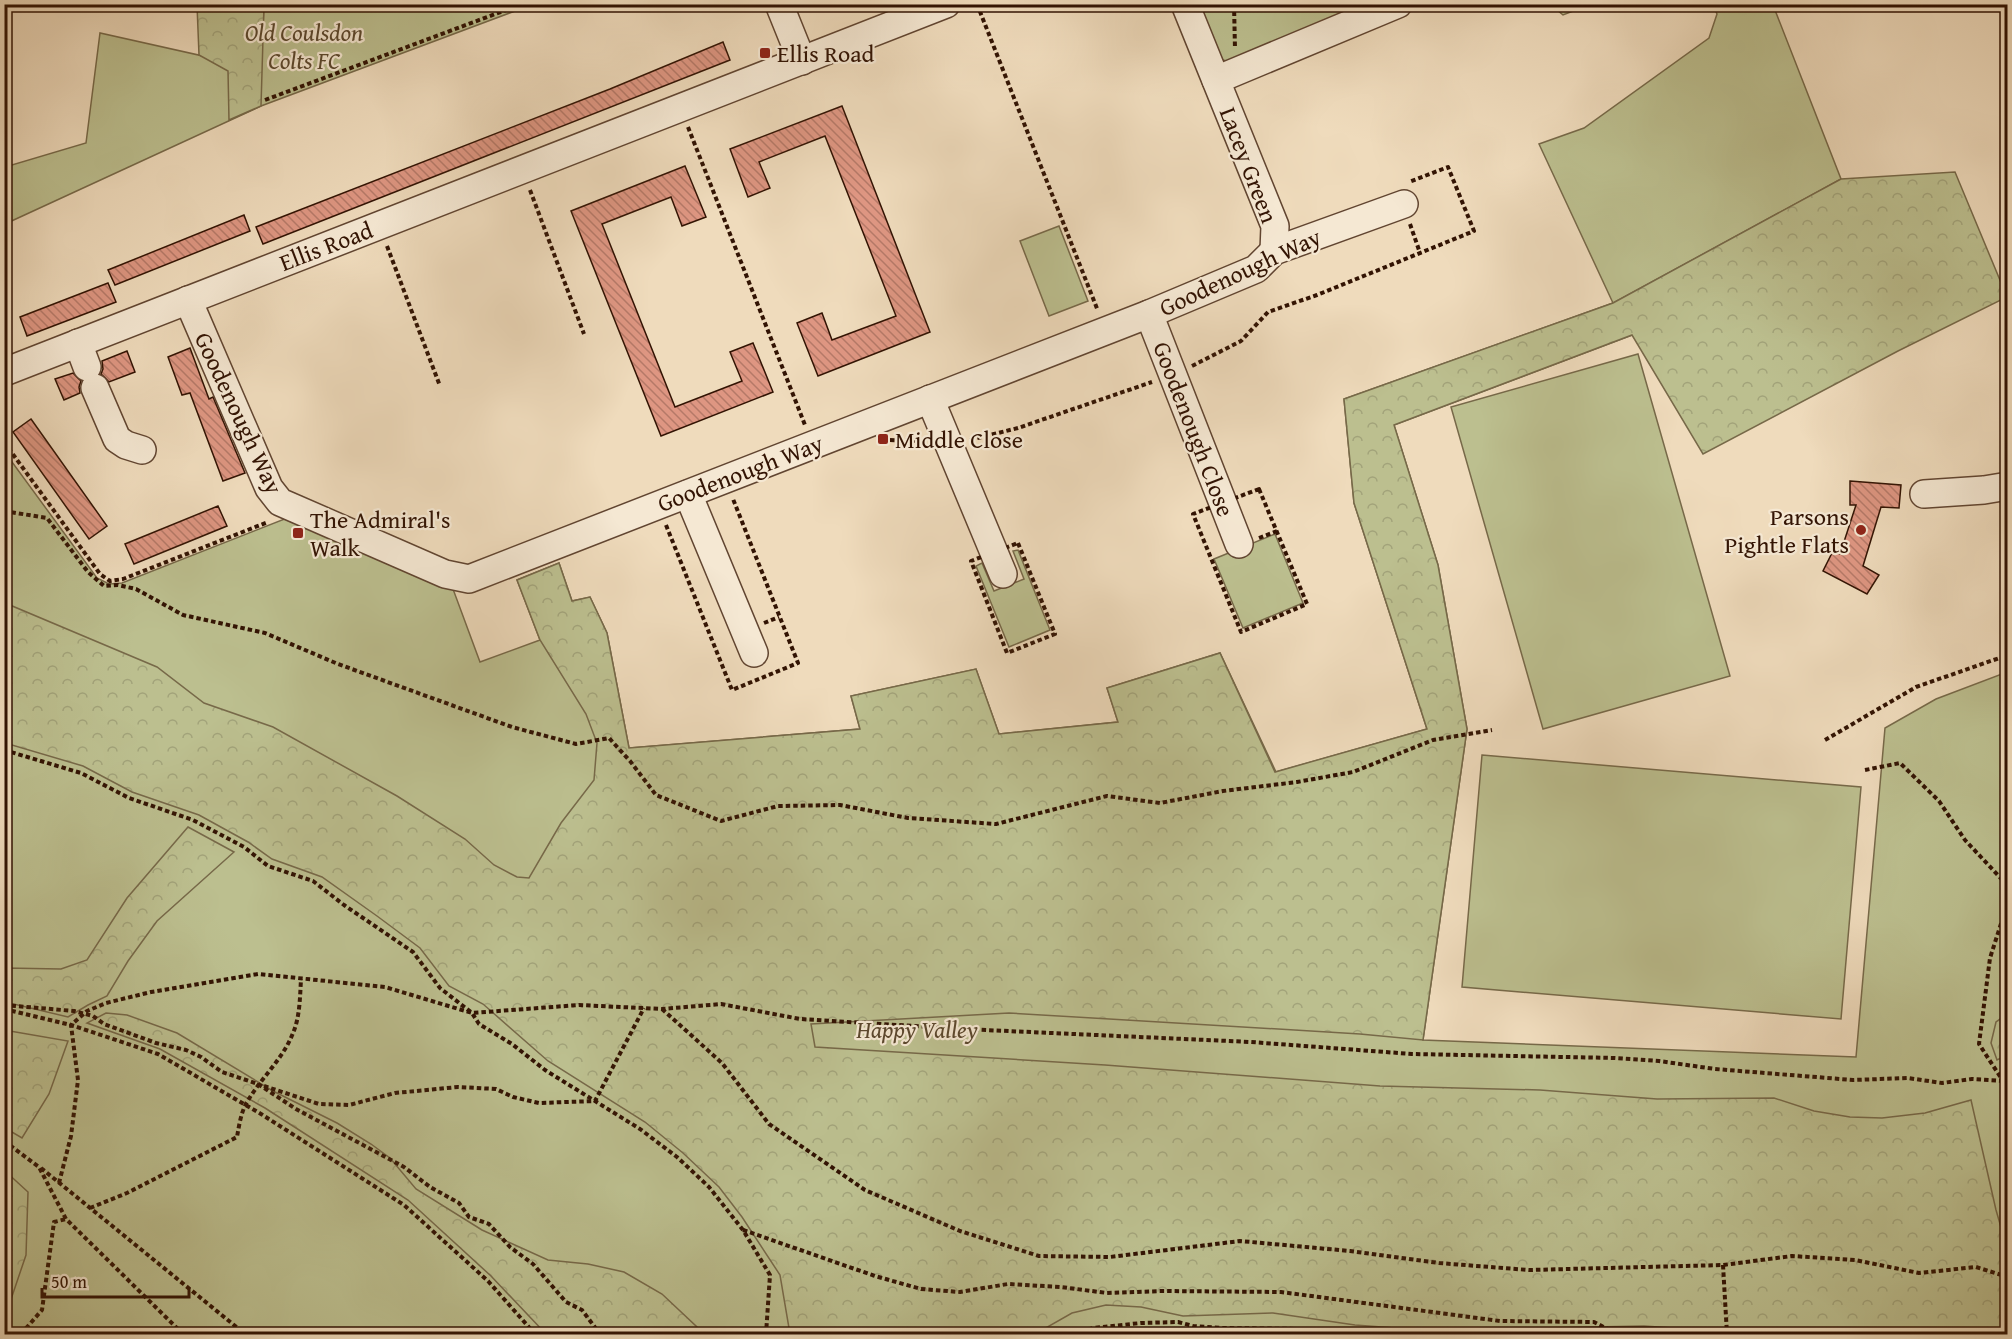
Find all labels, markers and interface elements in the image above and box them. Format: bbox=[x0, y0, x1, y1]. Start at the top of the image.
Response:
park label: Old Coulsdon Colts FC bbox=[245, 15, 363, 78]
place label: Ellis Road bbox=[777, 36, 875, 71]
marker: Ellis Road bbox=[758, 46, 772, 60]
street label: Lacey Green bbox=[1211, 102, 1287, 229]
street label: Ellis Road bbox=[274, 212, 378, 280]
street label: Goodenough Way bbox=[1153, 219, 1327, 325]
street label: Goodenough Way bbox=[186, 326, 292, 500]
street label: Goodenough Close bbox=[1145, 336, 1243, 522]
place label: Middle Close bbox=[895, 422, 1023, 457]
street label: Goodenough Way bbox=[652, 425, 828, 521]
marker: Middle Close bbox=[876, 432, 890, 446]
place label: Parsons Pightle Flats bbox=[1724, 499, 1849, 562]
place label: The Admiral's Walk bbox=[310, 502, 451, 565]
marker: Parsons Pightle Flats bbox=[1854, 523, 1868, 537]
marker: The Admiral's Walk bbox=[291, 526, 305, 540]
park label: Happy Valley bbox=[855, 1012, 978, 1047]
scale bar bbox=[42, 1261, 189, 1299]
text: 50 m bbox=[51, 1268, 87, 1295]

